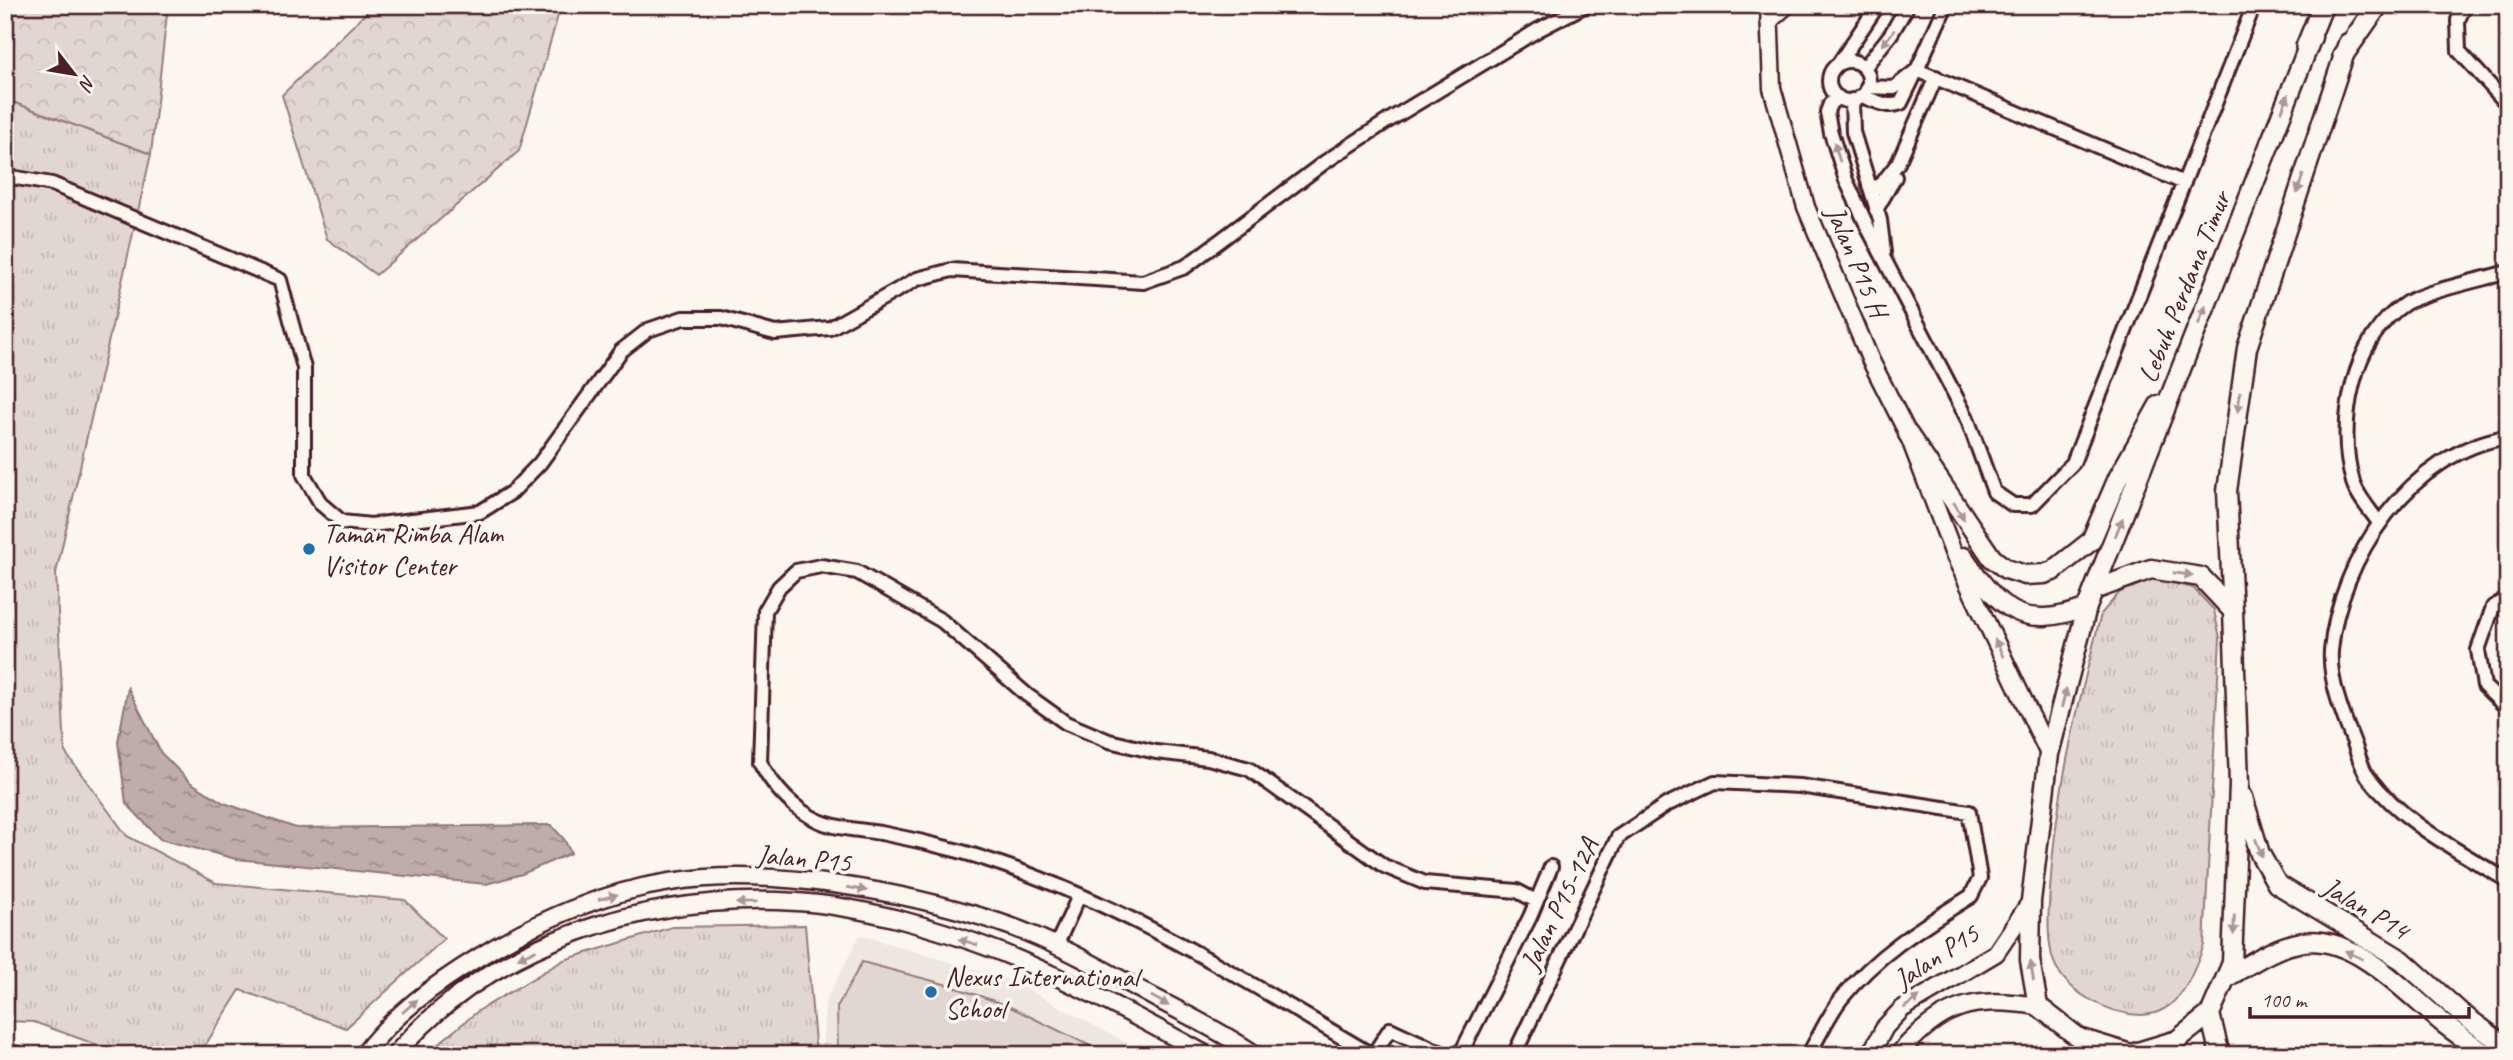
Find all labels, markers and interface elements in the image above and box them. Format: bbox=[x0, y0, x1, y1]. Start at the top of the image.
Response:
one-way arrow bbox=[1880, 28, 1895, 46]
north arrow bbox=[38, 38, 108, 108]
text: N bbox=[73, 71, 101, 96]
one-way arrow bbox=[2279, 92, 2290, 113]
one-way arrow bbox=[1832, 142, 1842, 163]
one-way arrow bbox=[2295, 173, 2305, 194]
street label: Lebuh Perdana Timur bbox=[2130, 184, 2239, 388]
street label: Jalan P15 H bbox=[1817, 199, 1898, 325]
one-way arrow bbox=[2196, 305, 2208, 325]
one-way arrow bbox=[2233, 391, 2244, 413]
one-way arrow bbox=[1952, 502, 1965, 521]
place label: Taman Rimba Alam Visitor Center bbox=[323, 516, 505, 583]
one-way arrow bbox=[2114, 516, 2125, 537]
marker: Taman Rimba Alam Visitor Center bbox=[301, 541, 317, 557]
one-way arrow bbox=[2172, 569, 2194, 580]
one-way arrow bbox=[1993, 638, 2004, 658]
one-way arrow bbox=[2059, 686, 2070, 708]
street label: Jalan P15-12A bbox=[1511, 830, 1607, 978]
street label: Jalan P15 bbox=[754, 836, 854, 880]
one-way arrow bbox=[2254, 838, 2265, 859]
street label: Jalan P14 bbox=[2315, 868, 2417, 949]
one-way arrow bbox=[846, 884, 868, 895]
one-way arrow bbox=[597, 891, 619, 902]
one-way arrow bbox=[735, 897, 757, 908]
street label: Jalan P15 bbox=[1885, 915, 1986, 997]
one-way arrow bbox=[2228, 915, 2239, 937]
one-way arrow bbox=[958, 936, 979, 947]
one-way arrow bbox=[517, 948, 537, 960]
one-way arrow bbox=[2344, 949, 2364, 961]
place label: Nexus International School bbox=[945, 959, 1144, 1026]
one-way arrow bbox=[2026, 960, 2037, 982]
scale bar bbox=[2250, 976, 2469, 1020]
marker: Nexus International School bbox=[923, 984, 939, 1000]
text: 100 m bbox=[2261, 987, 2308, 1013]
one-way arrow bbox=[1151, 994, 1171, 1006]
one-way arrow bbox=[1903, 995, 1921, 1009]
one-way arrow bbox=[401, 998, 419, 1014]

